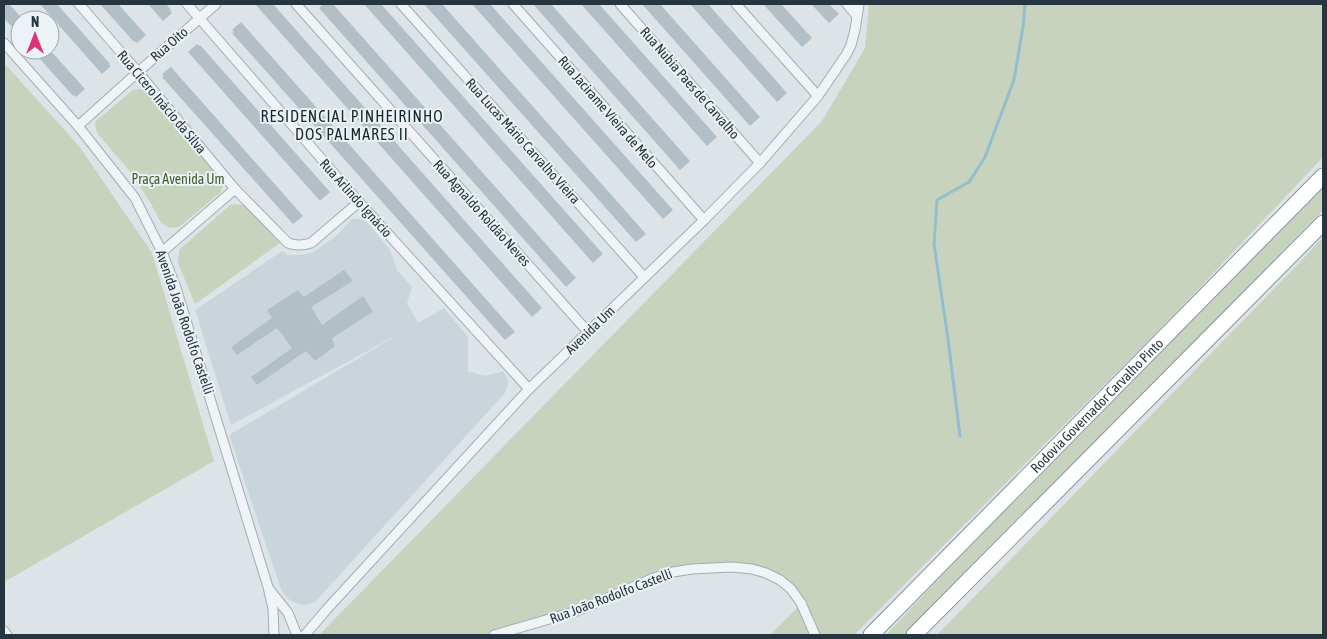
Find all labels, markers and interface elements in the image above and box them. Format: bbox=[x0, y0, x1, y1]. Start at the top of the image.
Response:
north arrow bbox=[10, 10, 60, 60]
text: N bbox=[31, 14, 39, 30]
street label: Rua Oito bbox=[147, 24, 191, 64]
street label: Rua Nubia Paes de Carvalho bbox=[637, 24, 743, 142]
street label: Rua Cícero Inácio da Silva bbox=[114, 47, 210, 157]
street label: Rua Jacirame Vieira de Melo bbox=[555, 53, 661, 171]
street label: Rua Lucas Mário Carvalho Vieira bbox=[463, 75, 583, 207]
district label: RESIDENCIAL PINHEIRINHO DOS PALMARES II bbox=[260, 107, 444, 143]
street label: Rua Arlindo Ignácio bbox=[317, 156, 395, 240]
street label: Rua Agnaldo Roldão Neves bbox=[430, 157, 534, 269]
park label: Praça Avenida Um bbox=[131, 171, 225, 187]
street label: Avenida João Rodolfo Castelli bbox=[153, 248, 217, 396]
street label: Avenida Um bbox=[562, 303, 618, 357]
street label: Rodovia Governador Carvalho Pinto bbox=[1027, 335, 1166, 476]
street label: Rua João Rodolfo Castelli bbox=[548, 565, 674, 627]

